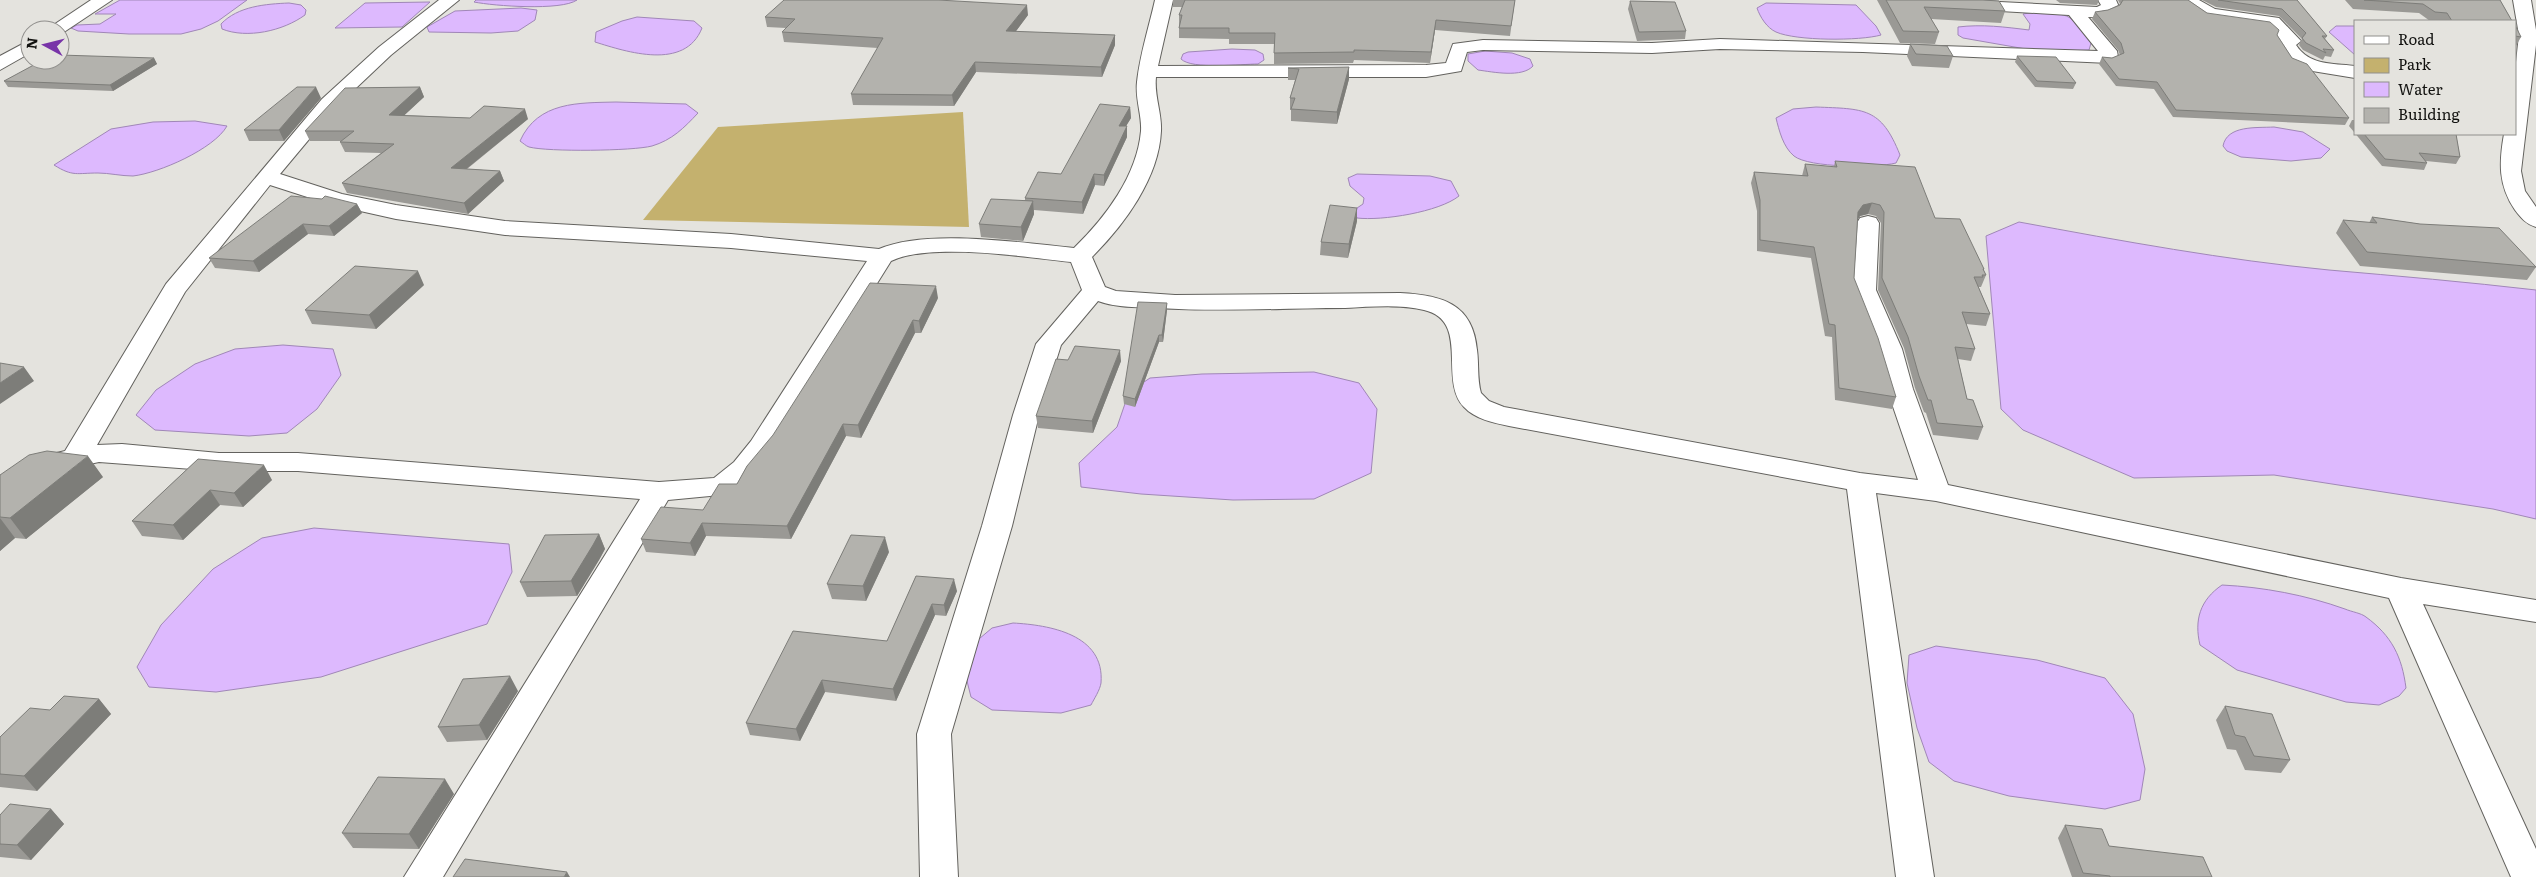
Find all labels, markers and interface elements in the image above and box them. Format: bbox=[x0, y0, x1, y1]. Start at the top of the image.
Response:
north arrow bbox=[20, 20, 70, 70]
legend bbox=[2354, 20, 2516, 135]
text: Road bbox=[2398, 27, 2434, 50]
text: N bbox=[20, 36, 42, 50]
text: Park bbox=[2398, 52, 2432, 75]
text: Water bbox=[2398, 77, 2443, 100]
text: Building bbox=[2398, 102, 2460, 125]

